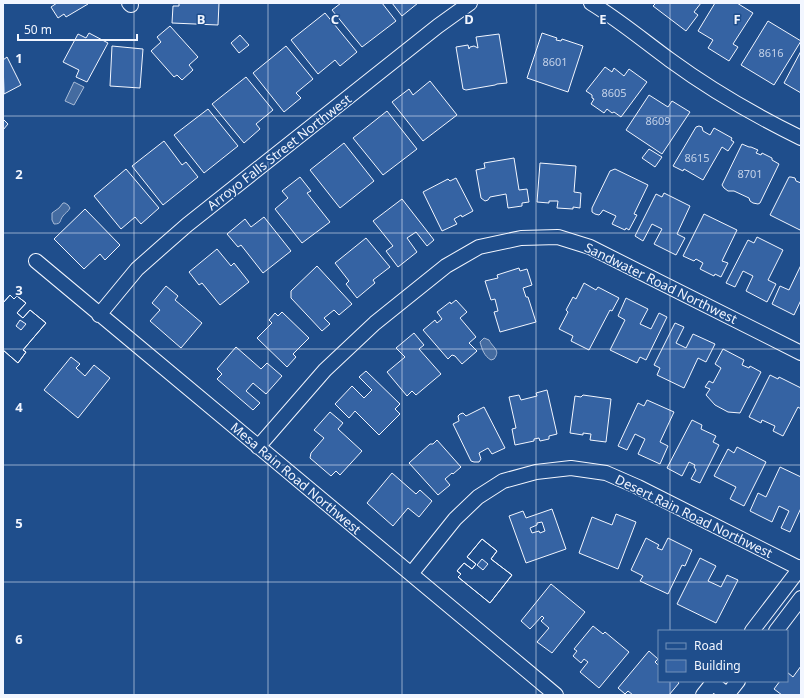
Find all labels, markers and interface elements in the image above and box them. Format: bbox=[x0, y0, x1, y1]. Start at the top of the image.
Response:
text: B bbox=[197, 10, 205, 28]
text: C bbox=[331, 10, 339, 28]
text: D bbox=[464, 10, 474, 28]
text: E bbox=[599, 10, 607, 28]
text: F bbox=[733, 10, 741, 28]
scale bar bbox=[18, 16, 137, 42]
text: 50 m bbox=[24, 21, 52, 38]
house number: 8616 bbox=[758, 45, 784, 60]
text: 1 bbox=[15, 49, 23, 67]
house number: 8601 bbox=[542, 54, 568, 69]
house number: 8605 bbox=[601, 85, 627, 100]
street label: Arroyo Falls Street Northwest bbox=[203, 90, 355, 214]
house number: 8609 bbox=[645, 113, 671, 128]
house number: 8615 bbox=[684, 150, 710, 165]
text: 2 bbox=[15, 165, 23, 183]
house number: 8701 bbox=[737, 166, 763, 181]
street label: Sandwater Road Northwest bbox=[582, 238, 741, 328]
text: 3 bbox=[15, 281, 23, 299]
text: 4 bbox=[15, 398, 23, 416]
street label: Mesa Rain Road Northwest bbox=[227, 418, 365, 538]
street label: Desert Rain Road Northwest bbox=[612, 470, 776, 562]
text: 5 bbox=[15, 514, 23, 532]
text: 6 bbox=[15, 630, 23, 648]
legend bbox=[658, 630, 788, 682]
text: Road bbox=[694, 637, 723, 654]
text: Building bbox=[694, 657, 741, 674]

